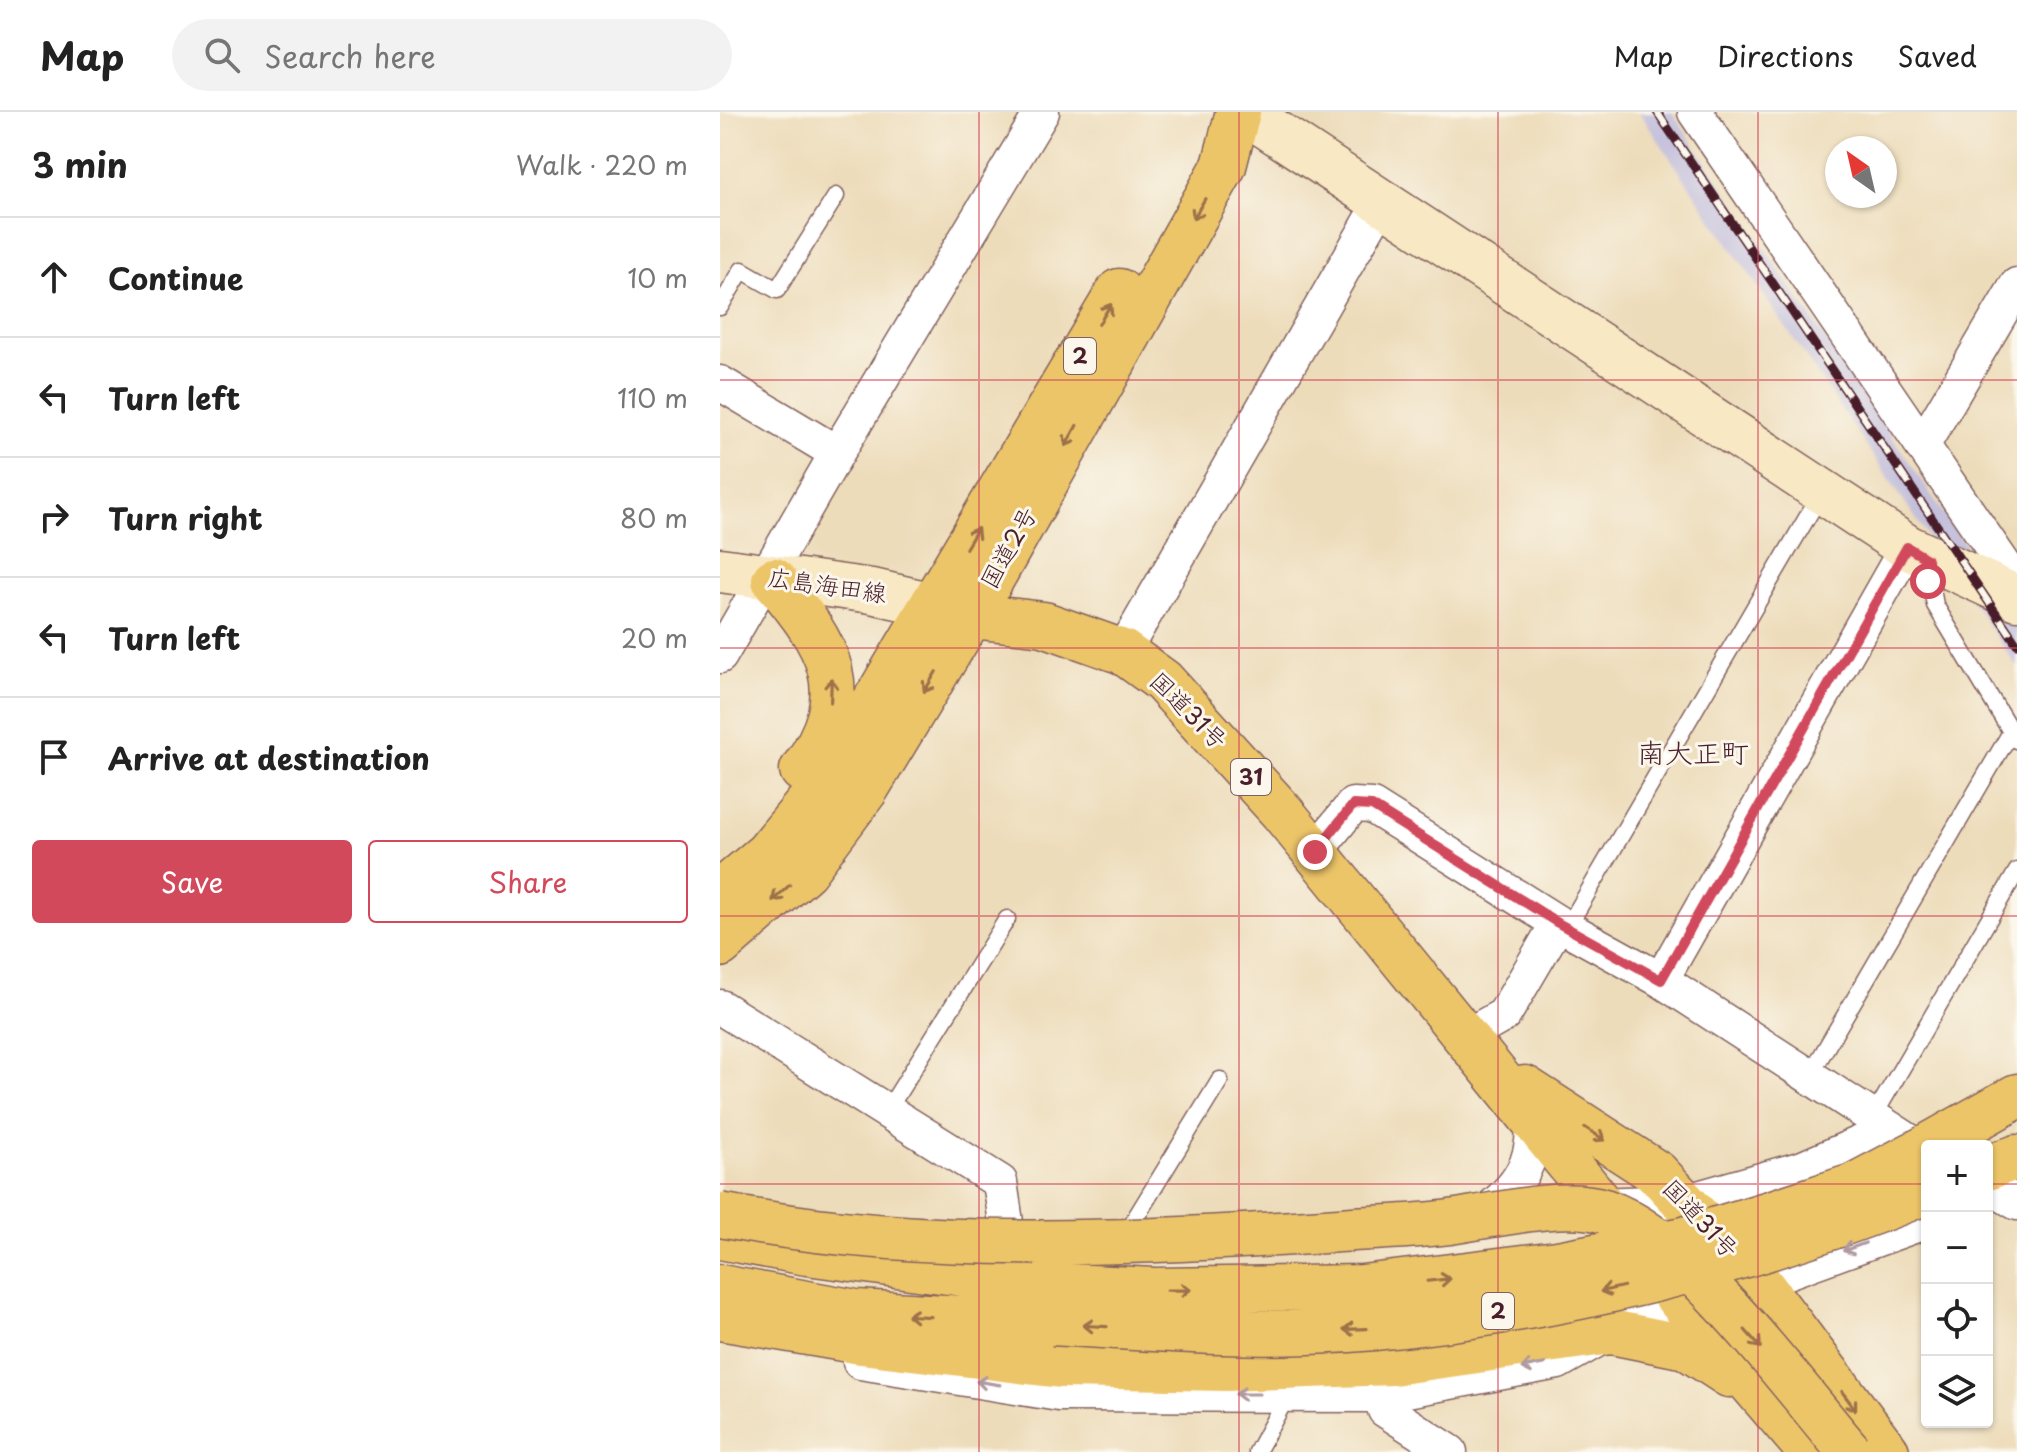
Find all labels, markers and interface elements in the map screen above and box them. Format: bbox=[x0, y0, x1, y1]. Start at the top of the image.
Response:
search box bbox=[172, 19, 732, 91]
text: Map bbox=[40, 27, 124, 84]
icon: search bbox=[200, 33, 244, 77]
text: Search here bbox=[264, 33, 436, 78]
text: Map bbox=[1614, 34, 1673, 77]
text: Directions bbox=[1717, 34, 1854, 77]
text: Saved bbox=[1898, 34, 1977, 77]
north arrow bbox=[1825, 136, 1897, 208]
text: 3 min bbox=[32, 138, 128, 190]
text: Walk · 220 m bbox=[516, 145, 688, 184]
one-way arrow bbox=[1191, 197, 1206, 221]
icon: ahead bbox=[32, 255, 76, 299]
text: Continue bbox=[108, 255, 243, 300]
text: 10 m bbox=[627, 258, 688, 297]
one-way arrow bbox=[1097, 303, 1113, 326]
road number: 2 bbox=[1064, 338, 1096, 374]
icon: left bbox=[32, 375, 76, 419]
text: Turn left bbox=[108, 375, 240, 420]
text: 110 m bbox=[617, 378, 688, 417]
one-way arrow bbox=[1063, 423, 1078, 447]
icon: right bbox=[32, 495, 76, 539]
text: Turn right bbox=[108, 495, 263, 540]
text: 80 m bbox=[620, 498, 688, 537]
street label: 国道2号 bbox=[970, 499, 1045, 595]
one-way arrow bbox=[965, 527, 981, 550]
street label: 広島海田線 bbox=[765, 558, 889, 610]
route start bbox=[1910, 563, 1946, 599]
icon: left bbox=[32, 615, 76, 659]
text: Turn left bbox=[108, 615, 240, 660]
text: 20 m bbox=[621, 618, 688, 657]
street label: 国道31号 bbox=[1142, 662, 1237, 757]
one-way arrow bbox=[922, 670, 938, 693]
one-way arrow bbox=[824, 677, 839, 704]
district label: 南大正町 bbox=[1637, 730, 1749, 773]
icon: arrive bbox=[32, 735, 76, 779]
text: Arrive at destination bbox=[108, 735, 430, 780]
road number: 31 bbox=[1231, 759, 1271, 795]
route end bbox=[1297, 834, 1333, 870]
button: Save bbox=[32, 840, 352, 923]
button: Share bbox=[368, 840, 688, 923]
one-way arrow bbox=[771, 884, 791, 902]
one-way arrow bbox=[1583, 1126, 1606, 1142]
map controls bbox=[1921, 1140, 1993, 1428]
button: + bbox=[1921, 1140, 1993, 1212]
street label: 国道31号 bbox=[1655, 1170, 1748, 1265]
button: − bbox=[1921, 1212, 1993, 1284]
one-way arrow bbox=[1841, 1241, 1866, 1256]
one-way arrow bbox=[1425, 1272, 1452, 1287]
one-way arrow bbox=[1165, 1282, 1192, 1298]
one-way arrow bbox=[1599, 1282, 1625, 1297]
button: locate bbox=[1921, 1284, 1993, 1356]
road number: 2 bbox=[1482, 1293, 1514, 1329]
one-way arrow bbox=[906, 1308, 933, 1323]
one-way arrow bbox=[1082, 1318, 1109, 1333]
one-way arrow bbox=[1342, 1321, 1369, 1336]
one-way arrow bbox=[1744, 1328, 1762, 1349]
button: layers bbox=[1921, 1356, 1993, 1428]
one-way arrow bbox=[1520, 1360, 1546, 1375]
one-way arrow bbox=[976, 1374, 1001, 1389]
one-way arrow bbox=[1234, 1386, 1261, 1402]
one-way arrow bbox=[1840, 1390, 1857, 1411]

